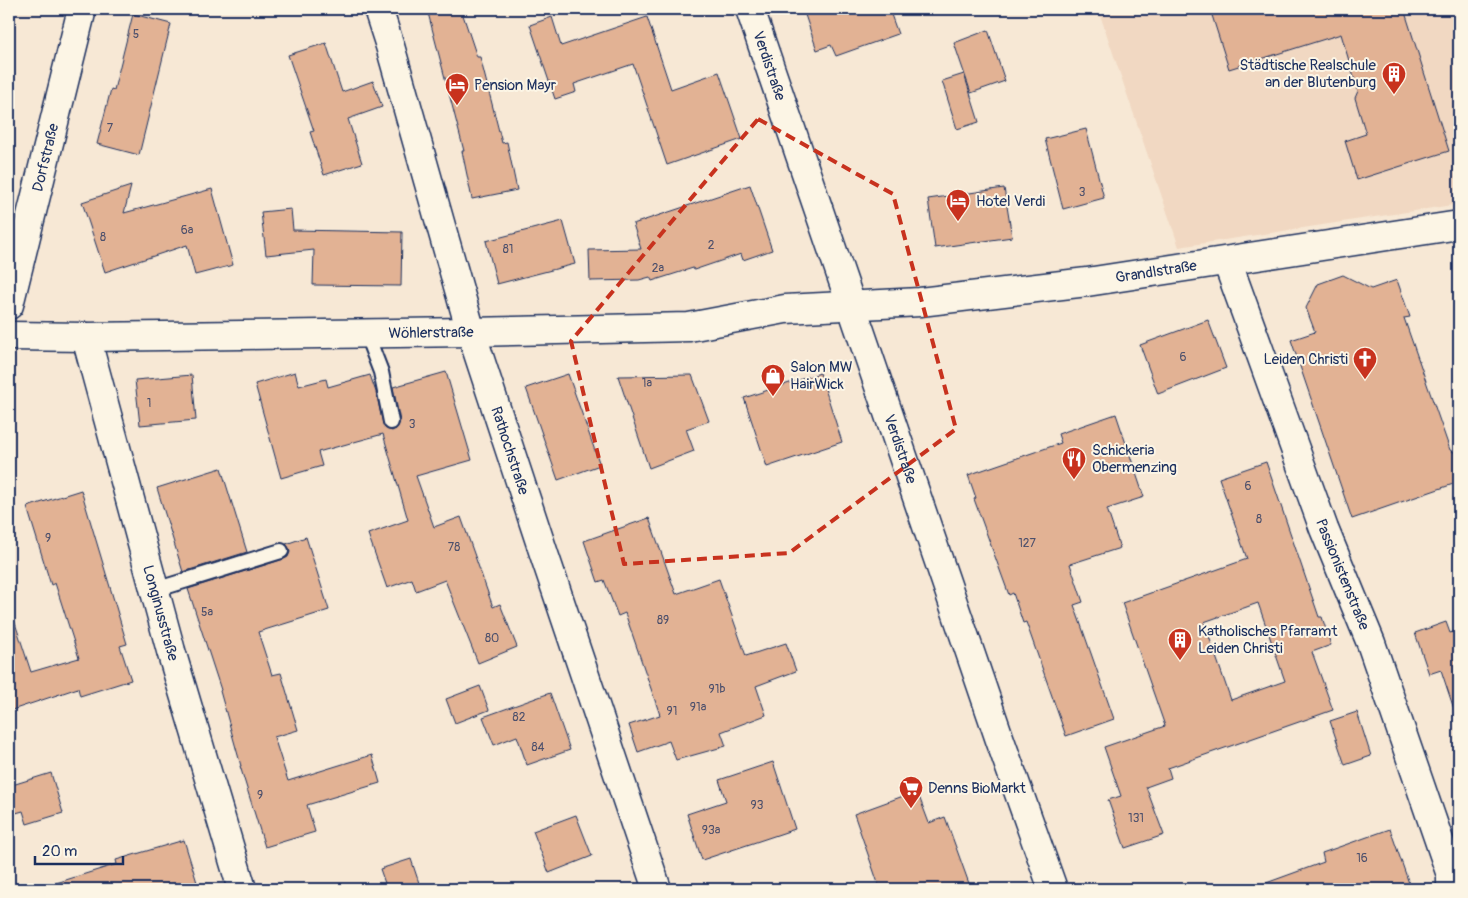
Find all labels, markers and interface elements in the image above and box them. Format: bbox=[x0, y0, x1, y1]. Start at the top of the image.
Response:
house number: 5 bbox=[133, 27, 139, 42]
street label: Verdistraße bbox=[748, 29, 790, 104]
place label: Städtische Realschule an der Blutenburg bbox=[1239, 56, 1377, 92]
building icon: Städtische Realschule an der Blutenburg bbox=[1381, 61, 1407, 95]
hotel icon: Pension Mayr bbox=[444, 72, 470, 106]
place label: Pension Mayr bbox=[474, 76, 557, 95]
street label: Dorfstraße bbox=[28, 121, 64, 194]
house number: 7 bbox=[107, 121, 114, 136]
house number: 3 bbox=[1079, 185, 1086, 200]
hotel icon: Hotel Verdi bbox=[945, 188, 971, 222]
place label: Hotel Verdi bbox=[976, 192, 1046, 211]
house number: 6a bbox=[181, 223, 194, 238]
house number: 8 bbox=[100, 230, 106, 245]
house number: 2 bbox=[708, 238, 715, 253]
house number: 81 bbox=[503, 242, 513, 257]
street label: Grandlstraße bbox=[1114, 256, 1199, 288]
house number: 2a bbox=[652, 261, 665, 276]
street label: Wöhlerstraße bbox=[388, 323, 474, 343]
church icon: Leiden Christi bbox=[1352, 346, 1378, 380]
house number: 6 bbox=[1180, 350, 1187, 365]
place label: Leiden Christi bbox=[1263, 350, 1348, 369]
place label: Salon MW HairWick bbox=[790, 358, 853, 394]
shop icon: Salon MW HairWick bbox=[760, 363, 786, 397]
house number: 1a bbox=[642, 376, 653, 391]
house number: 1 bbox=[147, 396, 151, 411]
street label: Rathochstraße bbox=[486, 404, 533, 498]
street label: Verdistraße bbox=[879, 412, 921, 487]
house number: 3 bbox=[409, 417, 416, 432]
place label: Schickeria Obermenzing bbox=[1092, 441, 1177, 477]
restaurant icon: Schickeria Obermenzing bbox=[1061, 446, 1087, 480]
house number: 6 bbox=[1245, 479, 1252, 494]
house number: 8 bbox=[1256, 512, 1262, 527]
street label: Passionistenstraße bbox=[1311, 516, 1374, 633]
house number: 9 bbox=[45, 531, 51, 546]
house number: 127 bbox=[1018, 536, 1037, 551]
house number: 78 bbox=[448, 540, 460, 555]
street label: Longinusstraße bbox=[138, 563, 183, 664]
house number: 5a bbox=[201, 605, 213, 620]
house number: 89 bbox=[657, 613, 669, 628]
place label: Katholisches Pfarramt Leiden Christi bbox=[1198, 622, 1338, 658]
building icon: Katholisches Pfarramt Leiden Christi bbox=[1167, 627, 1193, 661]
house number: 80 bbox=[485, 631, 499, 646]
house number: 91b bbox=[709, 682, 725, 697]
house number: 91a bbox=[690, 700, 707, 715]
house number: 91 bbox=[667, 704, 677, 719]
house number: 82 bbox=[513, 710, 526, 725]
house number: 84 bbox=[531, 740, 545, 755]
supermarket icon: Denns BioMarkt bbox=[898, 775, 924, 809]
place label: Denns BioMarkt bbox=[928, 779, 1027, 798]
house number: 9 bbox=[257, 788, 263, 803]
house number: 93 bbox=[751, 798, 764, 813]
house number: 131 bbox=[1128, 811, 1144, 826]
house number: 93a bbox=[702, 823, 721, 838]
scale bar bbox=[35, 833, 122, 865]
text: 20 m bbox=[42, 842, 77, 861]
house number: 16 bbox=[1356, 851, 1368, 866]

